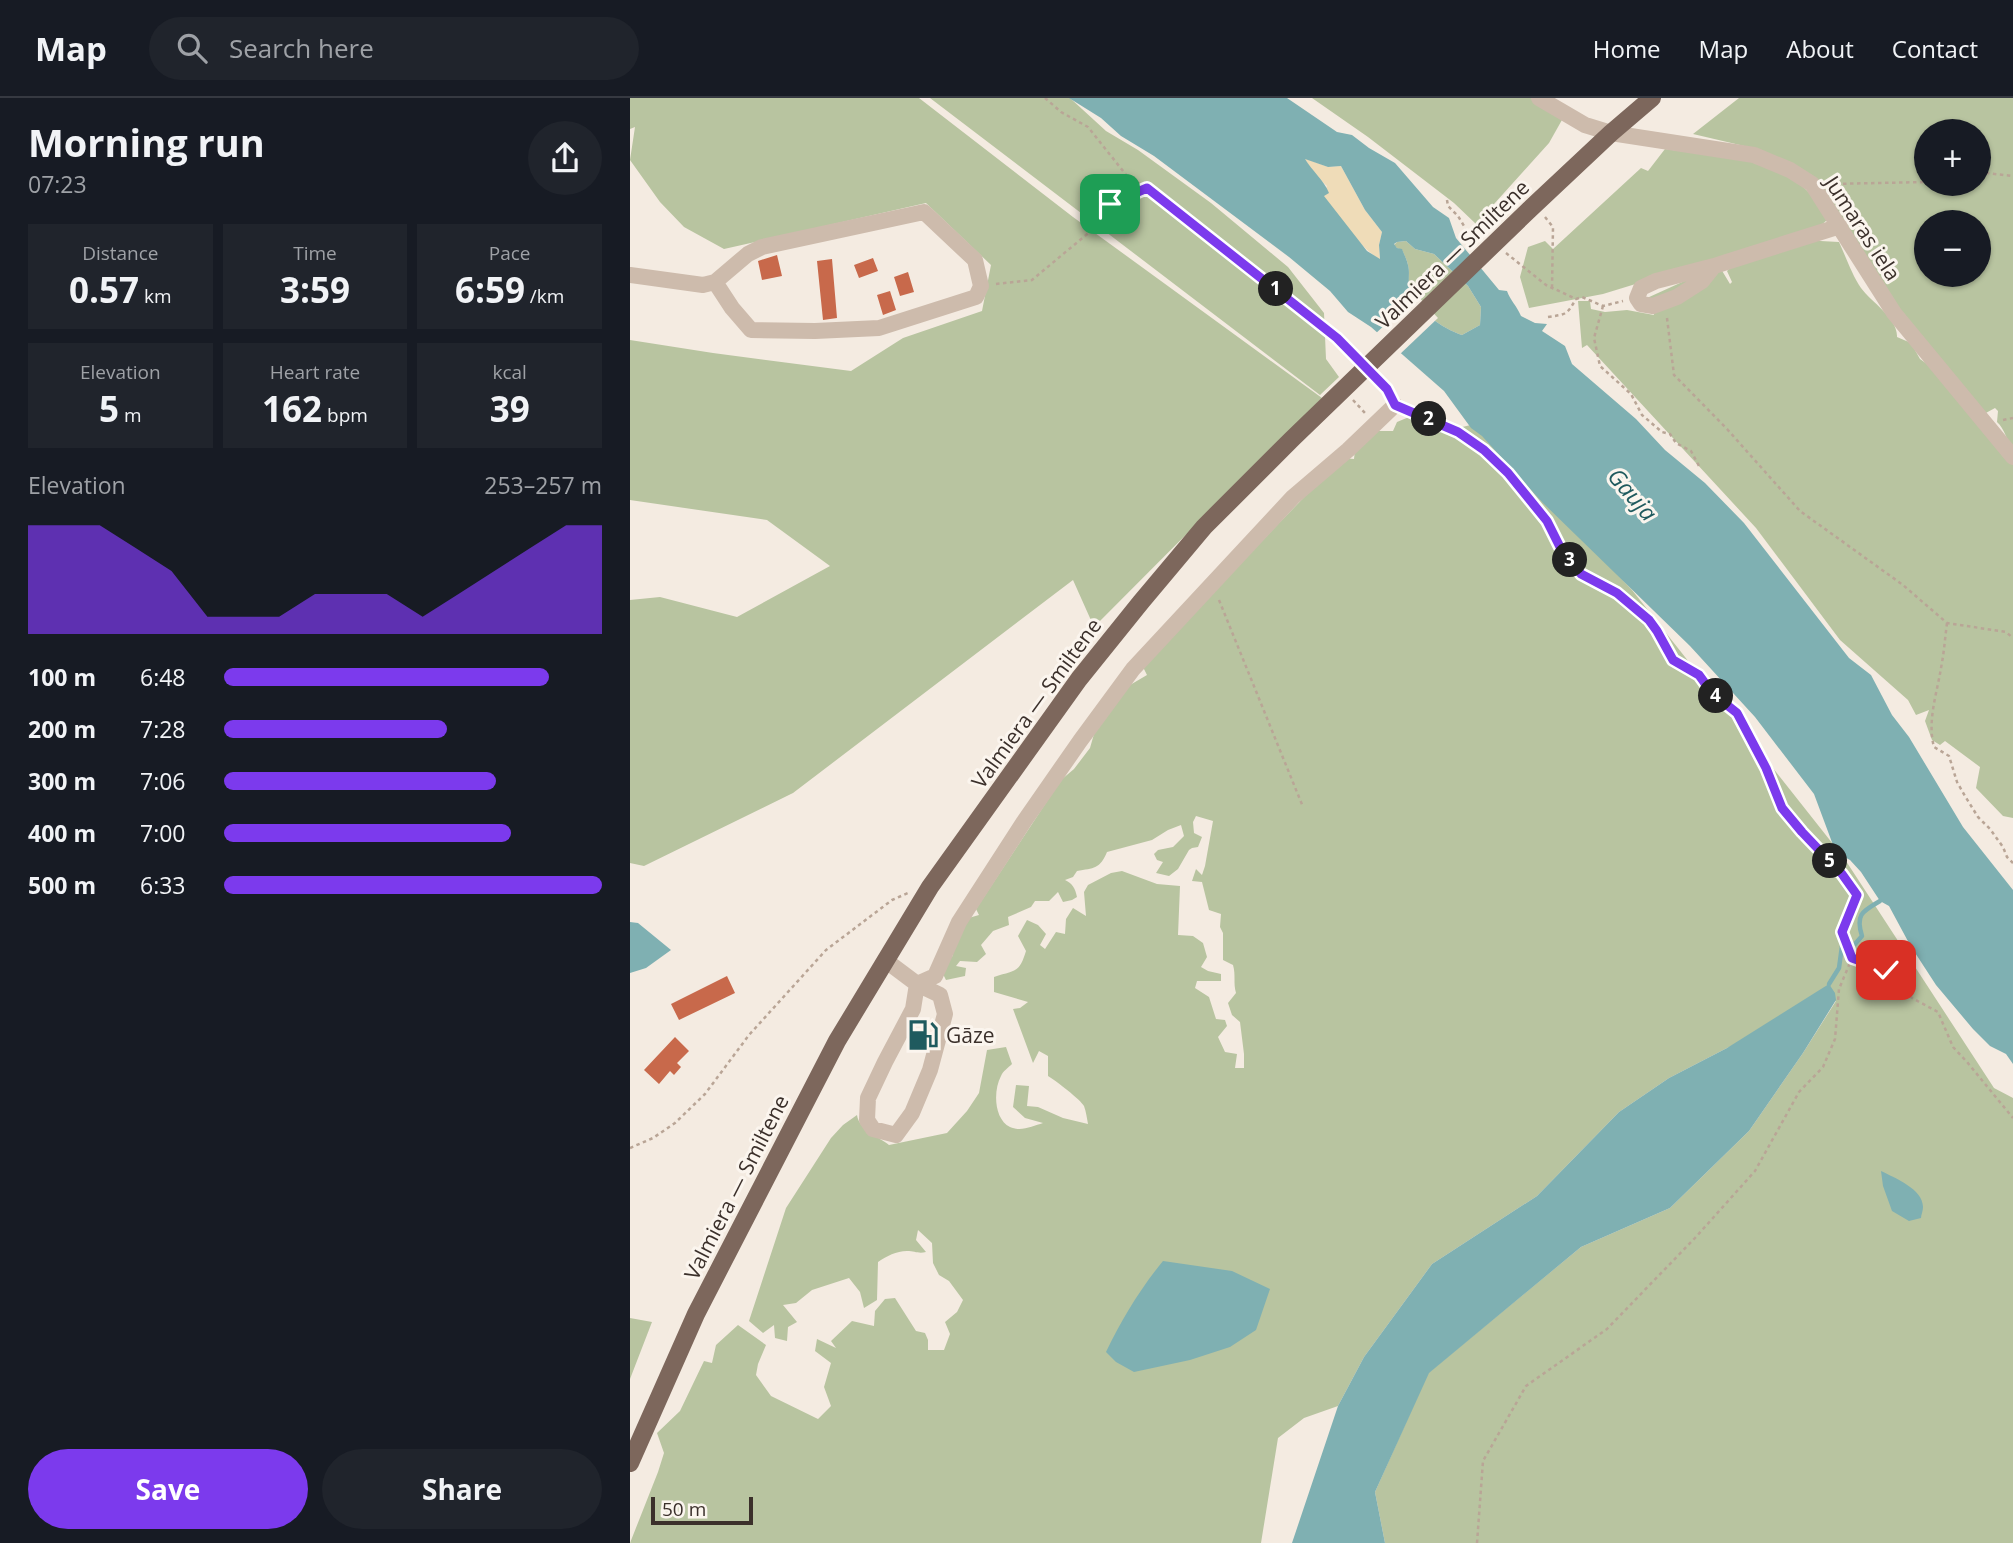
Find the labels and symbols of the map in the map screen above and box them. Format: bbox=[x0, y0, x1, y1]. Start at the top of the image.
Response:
street label: Jumaras iela bbox=[1818, 169, 1907, 286]
street label: Valmiera — Smiltene bbox=[1369, 173, 1535, 335]
pin bbox=[1080, 174, 1140, 234]
pin: 1 bbox=[1258, 272, 1294, 306]
pin: 2 bbox=[1412, 402, 1446, 436]
water label: Gauja bbox=[1601, 461, 1665, 527]
pin: 3 bbox=[1552, 542, 1588, 578]
street label: Valmiera — Smiltene bbox=[965, 612, 1107, 794]
pin: 4 bbox=[1698, 678, 1734, 714]
pin: 5 bbox=[1812, 844, 1848, 878]
pin bbox=[1856, 940, 1916, 1000]
fuel station icon: Gāze bbox=[906, 1018, 940, 1052]
place label: Gāze bbox=[946, 1021, 995, 1049]
street label: Valmiera — Smiltene bbox=[677, 1090, 795, 1284]
scale bar bbox=[651, 1494, 752, 1526]

